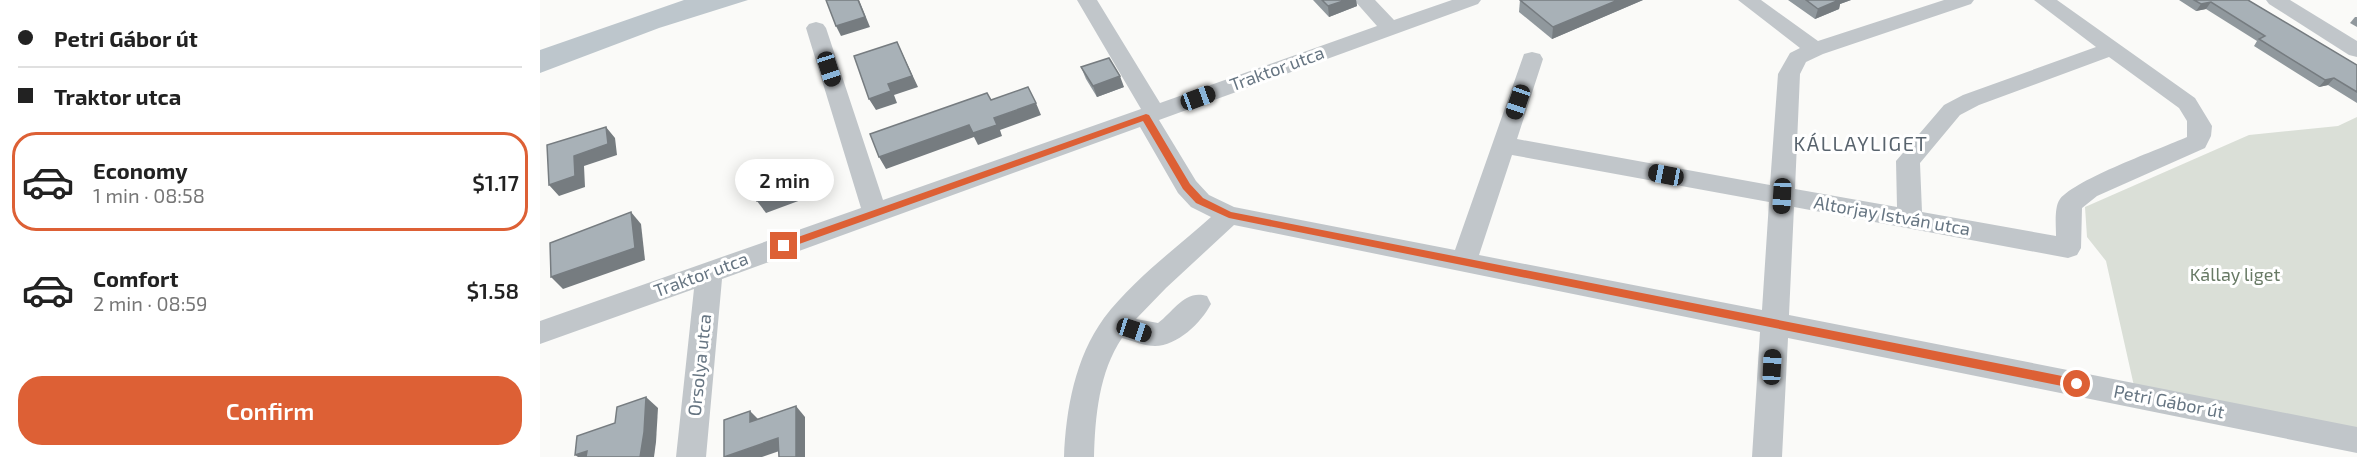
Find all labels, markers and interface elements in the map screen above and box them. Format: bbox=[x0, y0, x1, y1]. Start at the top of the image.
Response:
text: Petri Gábor út bbox=[54, 25, 198, 51]
street label: Traktor utca bbox=[1226, 41, 1327, 95]
car bbox=[815, 49, 843, 89]
car bbox=[1504, 82, 1532, 122]
text: Traktor utca bbox=[54, 83, 181, 109]
car bbox=[1178, 83, 1218, 113]
district label: KÁLLAYLIGET bbox=[1794, 131, 1928, 155]
icon: car bbox=[21, 155, 75, 209]
text: Economy bbox=[93, 157, 188, 183]
callout: 2 min bbox=[734, 159, 834, 201]
car bbox=[1647, 163, 1685, 187]
text: 2 min bbox=[759, 168, 810, 192]
text: $1.17 bbox=[472, 169, 519, 195]
car bbox=[1772, 178, 1792, 214]
text: 1 min · 08:58 bbox=[93, 183, 205, 207]
street label: Altorjay István utca bbox=[1812, 190, 1972, 240]
route end bbox=[770, 232, 797, 259]
street label: Traktor utca bbox=[650, 247, 751, 301]
icon: car bbox=[21, 263, 75, 317]
park label: Kállay liget bbox=[2190, 263, 2280, 285]
text: Comfort bbox=[93, 265, 178, 291]
text: $1.58 bbox=[466, 277, 519, 303]
text: 2 min · 08:59 bbox=[93, 291, 208, 315]
street label: Orsolya utca bbox=[683, 313, 715, 417]
car bbox=[1114, 316, 1154, 344]
car bbox=[1762, 349, 1782, 385]
route start bbox=[2063, 370, 2090, 397]
button: Confirm bbox=[18, 376, 522, 445]
street label: Petri Gábor út bbox=[2112, 379, 2227, 423]

